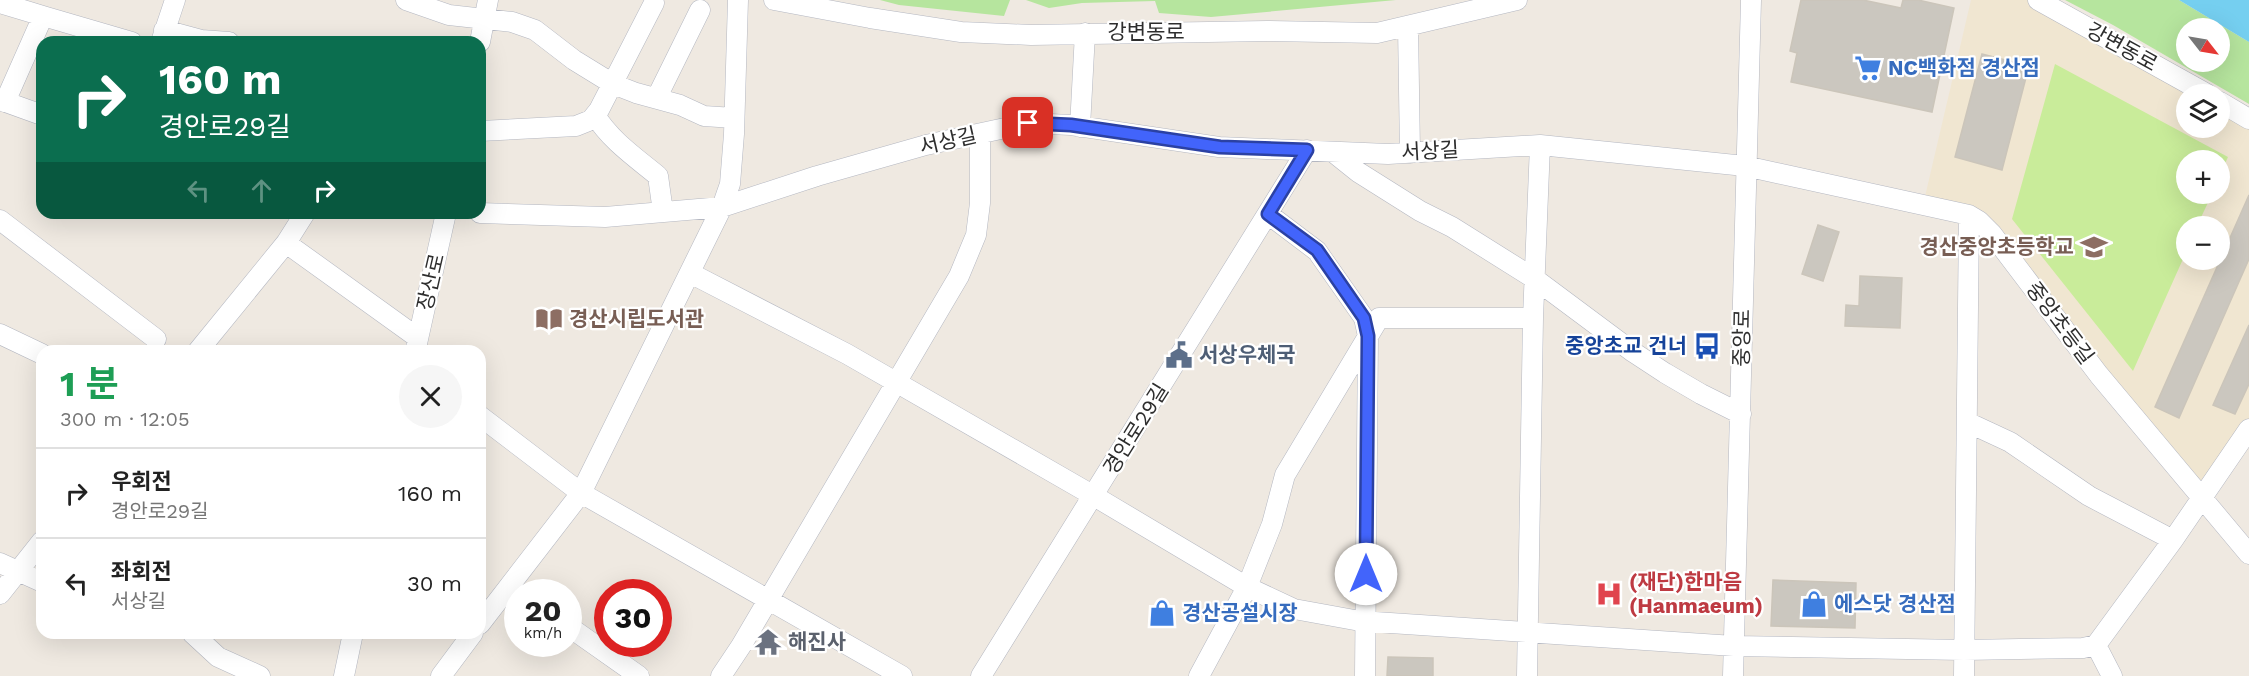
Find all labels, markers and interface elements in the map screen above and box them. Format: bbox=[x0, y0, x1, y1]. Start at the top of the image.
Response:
street label: 강변동로 bbox=[2082, 17, 2162, 76]
north arrow bbox=[2176, 18, 2230, 72]
map controls bbox=[2176, 18, 2230, 270]
street label: 강변동로 bbox=[1107, 19, 1185, 44]
supermarket icon: NC백화점 경산점 bbox=[1853, 53, 1883, 83]
text: 160 m bbox=[159, 55, 282, 104]
place label: NC백화점 경산점 bbox=[1888, 55, 2040, 80]
icon: right bbox=[60, 60, 138, 138]
button: layers bbox=[2176, 84, 2230, 138]
pin bbox=[1002, 97, 1053, 148]
icon: arrive bbox=[1011, 106, 1044, 139]
text: 경안로29길 bbox=[159, 111, 291, 143]
street label: 서상길 bbox=[917, 122, 979, 159]
street label: 서상길 bbox=[1400, 137, 1460, 165]
button: + bbox=[2176, 150, 2230, 204]
icon: left bbox=[182, 174, 215, 207]
icon: ahead bbox=[245, 174, 278, 207]
icon: right bbox=[308, 174, 341, 207]
button: − bbox=[2176, 216, 2230, 270]
school or university icon: 경산중앙초등학교 bbox=[2079, 232, 2109, 262]
place label: 경산중앙초등학교 bbox=[1919, 234, 2074, 259]
street label: 장산로 bbox=[412, 251, 449, 313]
street label: 중앙초등길 bbox=[2021, 277, 2099, 369]
library icon: 경산시립도서관 bbox=[534, 304, 564, 334]
place label: 경산시립도서관 bbox=[569, 306, 704, 331]
street label: 중앙로 bbox=[1728, 309, 1755, 367]
bus stop icon: 중앙초교 건너 bbox=[1692, 331, 1722, 361]
place label: 중앙초교 건너 bbox=[1565, 333, 1687, 358]
public building icon: 서상우체국 bbox=[1164, 340, 1194, 370]
place label: 서상우체국 bbox=[1199, 342, 1296, 367]
text: 1 분 bbox=[60, 363, 119, 405]
button: close bbox=[399, 365, 462, 428]
street label: 경안로29길 bbox=[1098, 379, 1173, 479]
text: 300 m · 12:05 bbox=[60, 407, 190, 431]
text: 우회전 bbox=[111, 469, 172, 494]
icon: right bbox=[60, 477, 93, 510]
text: 160 m bbox=[398, 481, 462, 506]
text: 경안로29길 bbox=[111, 499, 209, 523]
position arrow bbox=[1334, 542, 1398, 606]
text: 좌회전 bbox=[111, 559, 172, 584]
icon: left bbox=[60, 567, 93, 600]
place label: (재단)한마음 (Hanmaeum) bbox=[1629, 569, 1763, 618]
text: 30 m bbox=[407, 571, 462, 596]
speed limit sign: 30 bbox=[594, 579, 672, 657]
hospital icon: (재단)한마음 (Hanmaeum) bbox=[1594, 579, 1624, 609]
text: 서상길 bbox=[111, 589, 166, 613]
shop icon: 에스닷 경산점 bbox=[1799, 589, 1829, 619]
place label: 에스닷 경산점 bbox=[1834, 591, 1956, 616]
text: 20 bbox=[524, 593, 562, 628]
shop icon: 경산공설시장 bbox=[1147, 598, 1177, 628]
place label: 경산공설시장 bbox=[1182, 600, 1298, 625]
text: km/h bbox=[524, 624, 562, 642]
temple icon: 해진사 bbox=[753, 627, 783, 657]
place label: 해진사 bbox=[788, 629, 846, 654]

